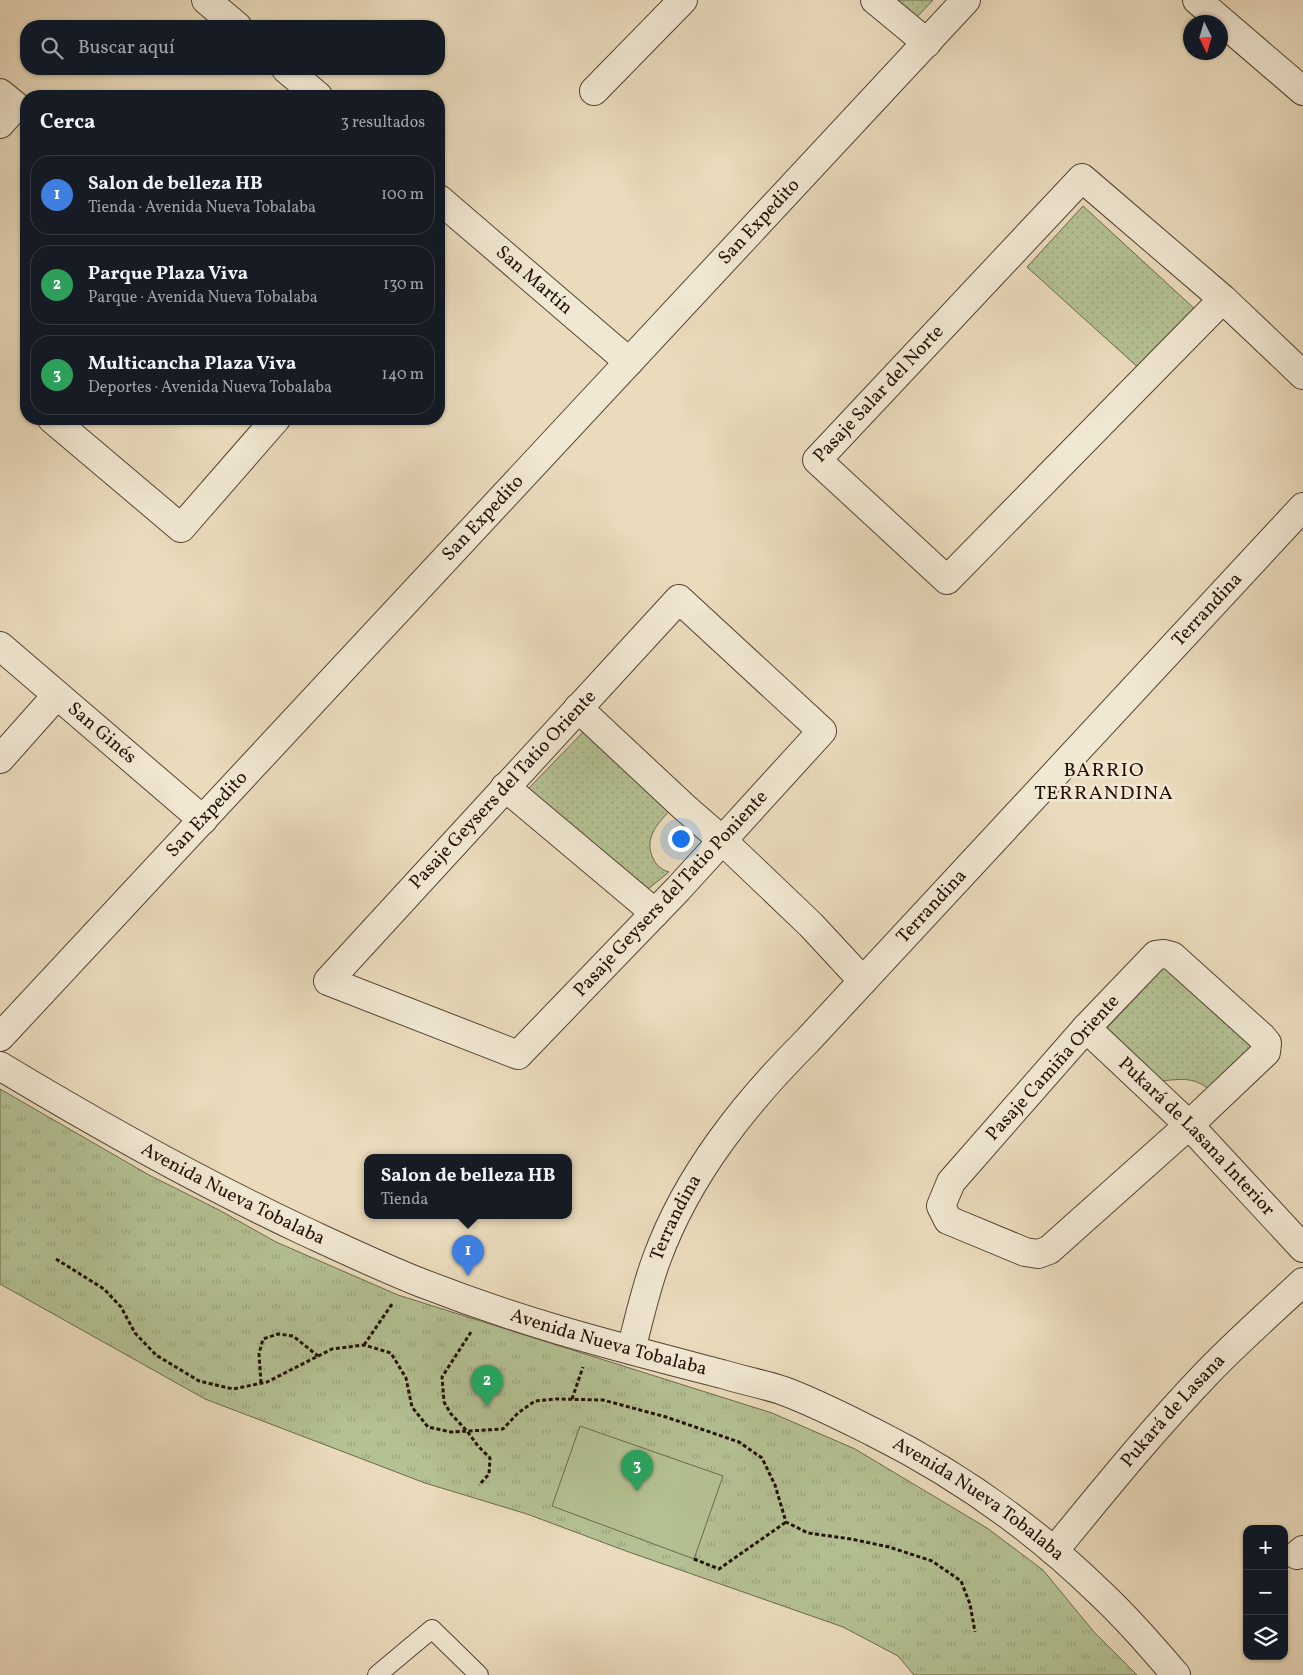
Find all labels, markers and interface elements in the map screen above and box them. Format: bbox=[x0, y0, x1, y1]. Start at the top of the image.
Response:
north arrow bbox=[1183, 15, 1228, 60]
search box bbox=[20, 20, 445, 75]
icon: search bbox=[38, 34, 66, 62]
text: Buscar aquí bbox=[78, 35, 175, 61]
text: Cerca bbox=[40, 108, 95, 137]
text: 3 resultados bbox=[341, 112, 425, 134]
text: Salon de belleza HB bbox=[88, 171, 263, 197]
street label: San Expedito bbox=[713, 173, 806, 271]
text: 1 bbox=[54, 184, 60, 206]
text: 100 m bbox=[381, 184, 424, 206]
text: Tienda · Avenida Nueva Tobalaba bbox=[88, 197, 316, 219]
street label: San Martín bbox=[490, 240, 578, 321]
text: Parque Plaza Viva bbox=[88, 261, 248, 287]
text: 2 bbox=[53, 274, 61, 296]
text: 130 m bbox=[383, 274, 424, 296]
text: Parque · Avenida Nueva Tobalaba bbox=[88, 287, 318, 309]
street label: Pasaje Salar del Norte bbox=[808, 320, 950, 469]
text: Multicancha Plaza Viva bbox=[88, 351, 296, 377]
text: 3 bbox=[53, 364, 61, 386]
text: 140 m bbox=[382, 364, 424, 386]
text: Deportes · Avenida Nueva Tobalaba bbox=[88, 377, 332, 399]
street label: San Expedito bbox=[436, 469, 530, 567]
street label: Terrandina bbox=[1166, 567, 1249, 653]
street label: Pasaje Geysers del Tatio Oriente bbox=[404, 685, 602, 895]
street label: San Ginés bbox=[62, 696, 142, 770]
district label: BARRIO TERRANDINA bbox=[1034, 757, 1174, 808]
street label: San Expedito bbox=[160, 766, 254, 863]
street label: Pasaje Geysers del Tatio Poniente bbox=[568, 785, 774, 1003]
your location bbox=[668, 826, 694, 852]
street label: Terrandina bbox=[891, 864, 973, 949]
street label: Pasaje Camiña Oriente bbox=[980, 989, 1126, 1147]
street label: Pukará de Lasana Interior bbox=[1112, 1051, 1281, 1222]
street label: Avenida Nueva Tobalaba bbox=[136, 1137, 329, 1252]
popup bbox=[364, 1154, 572, 1219]
text: Salon de belleza HB bbox=[381, 1163, 555, 1189]
street label: Terrandina bbox=[644, 1170, 708, 1265]
text: Tienda bbox=[381, 1189, 428, 1211]
pin: 1 bbox=[452, 1235, 484, 1276]
street label: Avenida Nueva Tobalaba bbox=[507, 1303, 710, 1383]
street label: Pukará de Lasana bbox=[1115, 1348, 1231, 1473]
pin: 2 bbox=[471, 1365, 503, 1406]
street label: Avenida Nueva Tobalaba bbox=[888, 1431, 1070, 1567]
pin: 3 bbox=[621, 1450, 653, 1491]
map controls bbox=[1243, 1525, 1288, 1660]
button: + bbox=[1243, 1525, 1288, 1570]
button: − bbox=[1243, 1570, 1288, 1615]
button: layers bbox=[1243, 1615, 1288, 1660]

